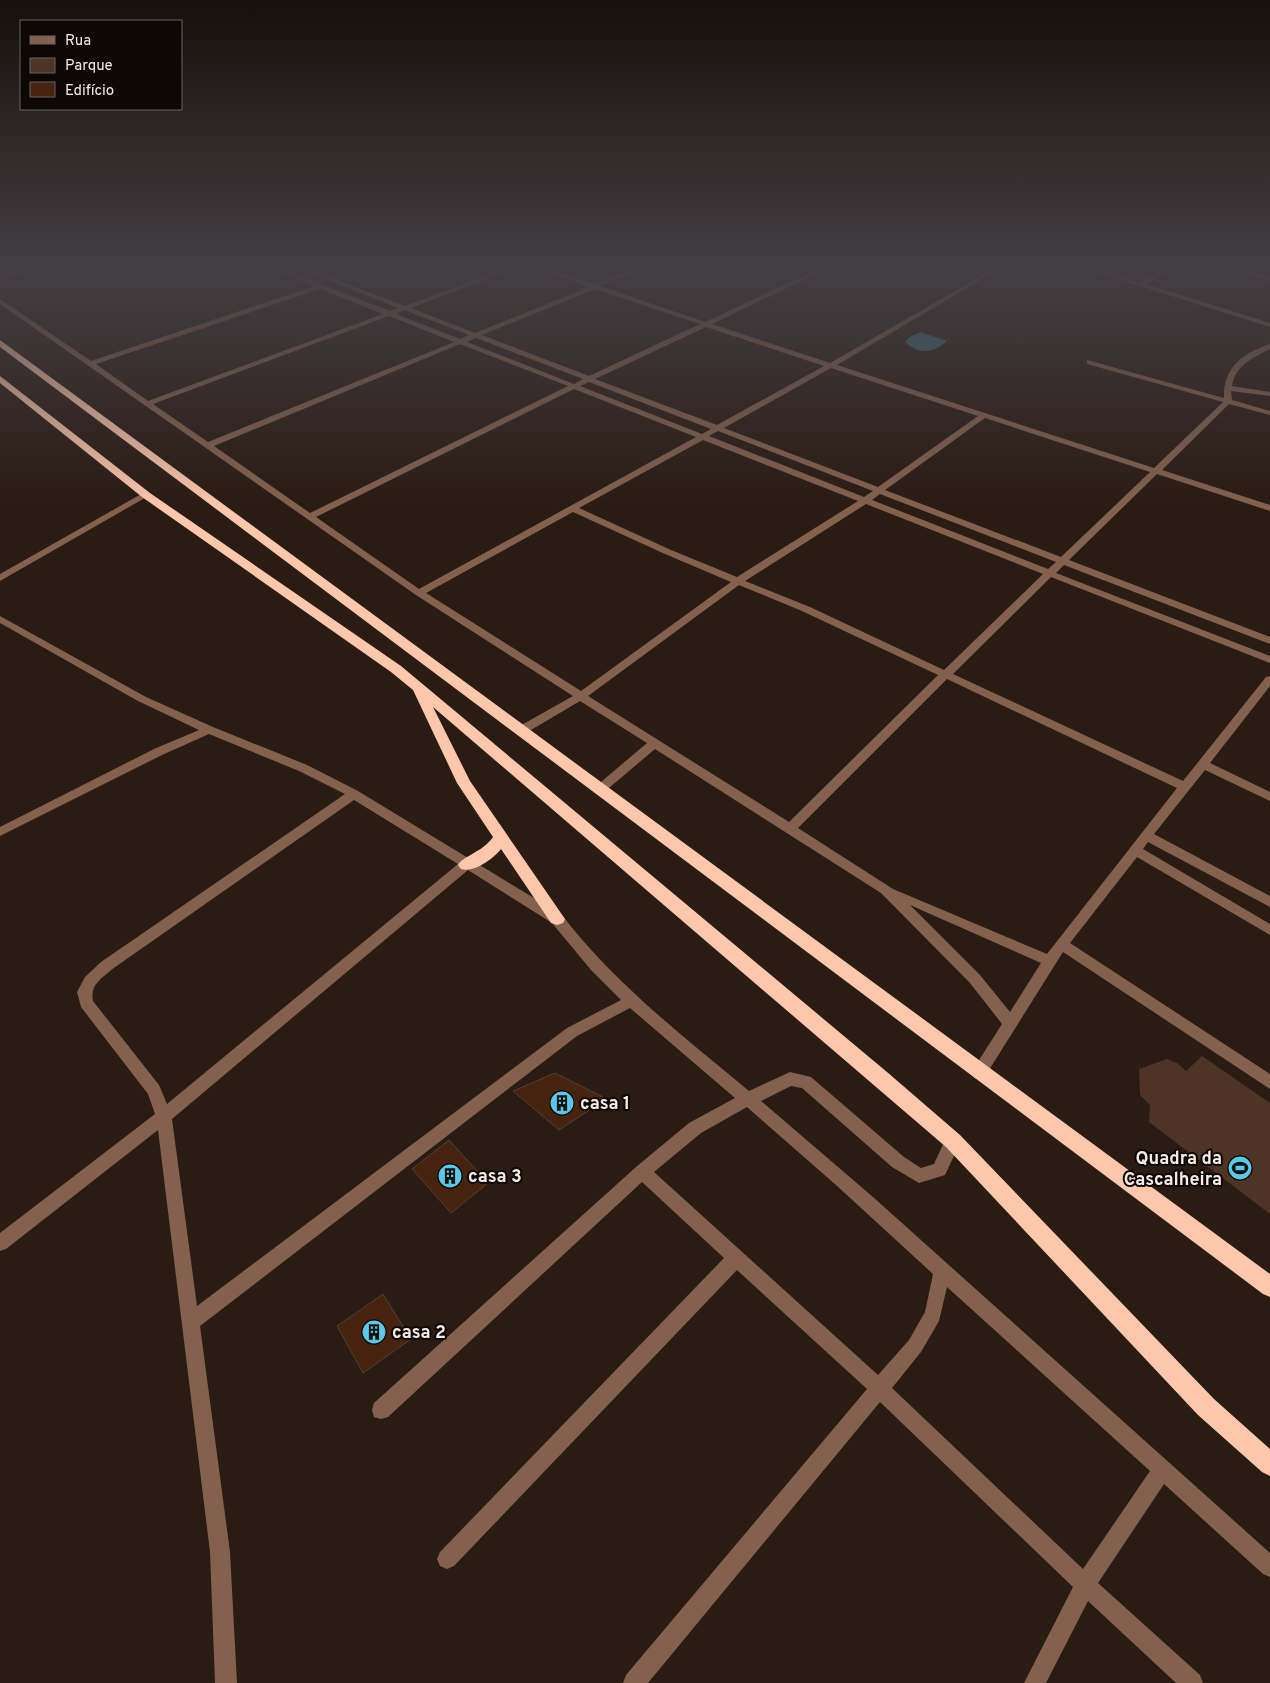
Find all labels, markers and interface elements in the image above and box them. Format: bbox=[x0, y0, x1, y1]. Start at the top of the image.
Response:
legend bbox=[20, 20, 182, 110]
text: Rua bbox=[65, 32, 91, 51]
text: Parque bbox=[65, 57, 113, 76]
text: Edifício bbox=[65, 82, 114, 101]
building icon: casa 1 bbox=[549, 1090, 575, 1116]
place label: casa 1 bbox=[580, 1093, 630, 1116]
place label: Quadra da Cascalheira bbox=[1124, 1148, 1222, 1192]
sports icon: Quadra da Cascalheira bbox=[1227, 1155, 1253, 1181]
building icon: casa 3 bbox=[437, 1163, 463, 1189]
place label: casa 3 bbox=[468, 1166, 522, 1189]
building icon: casa 2 bbox=[361, 1319, 387, 1345]
place label: casa 2 bbox=[392, 1322, 446, 1345]

